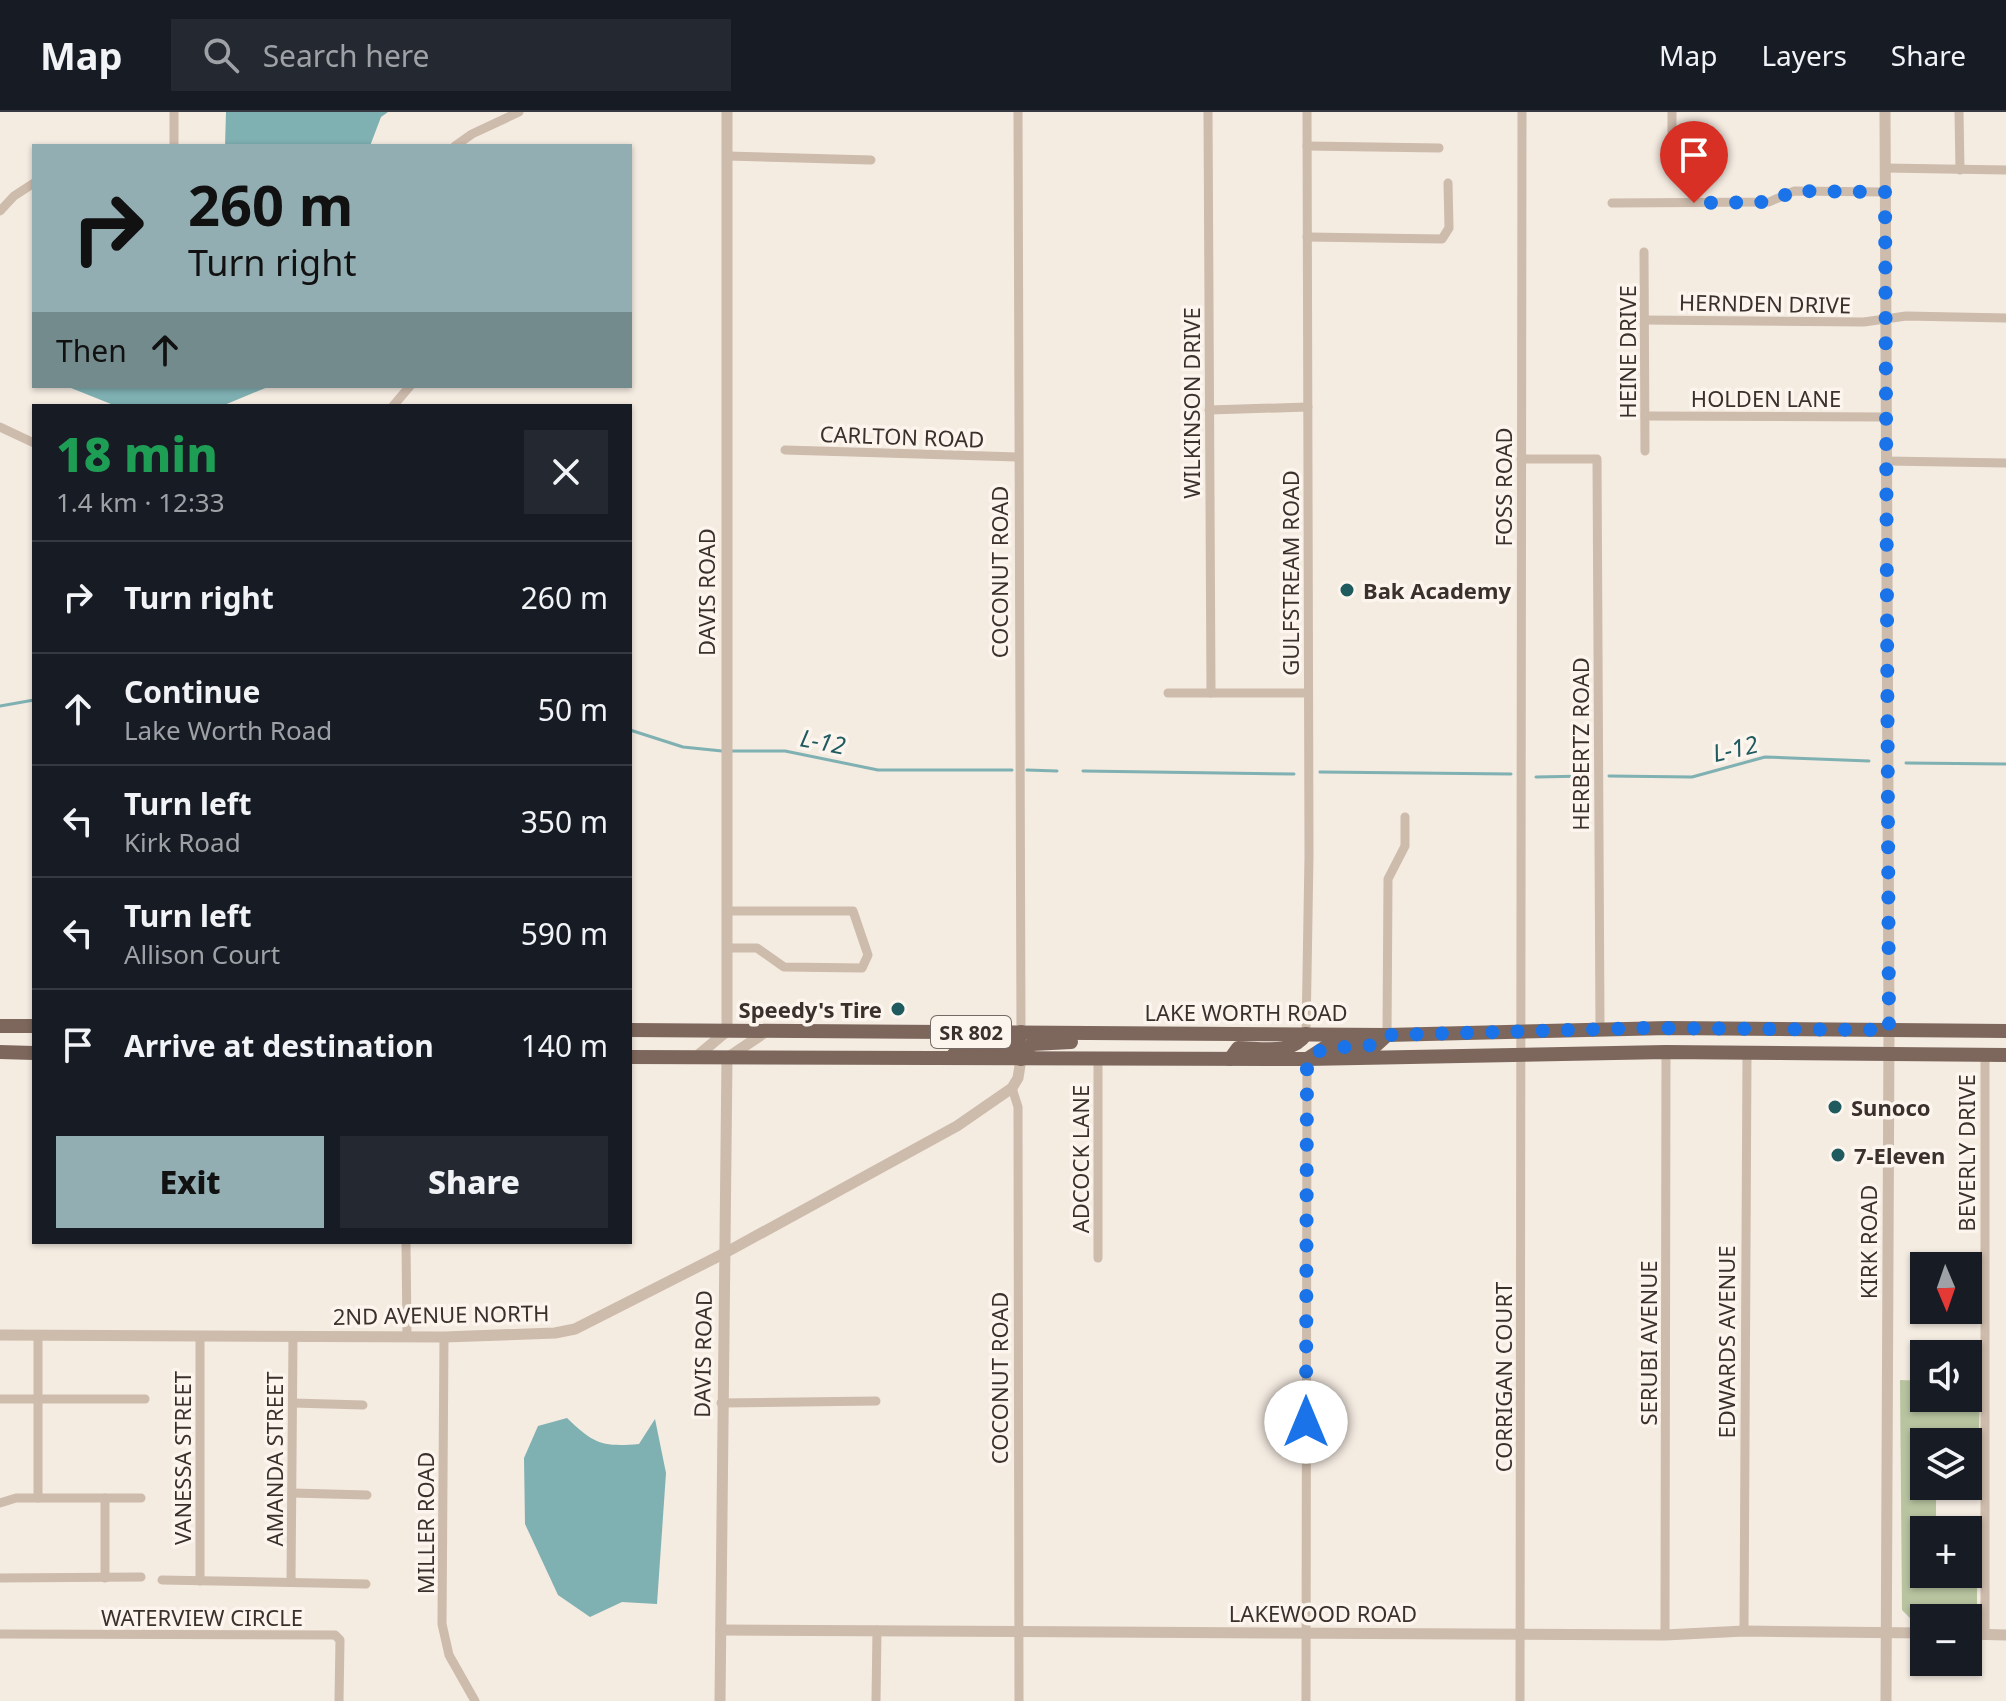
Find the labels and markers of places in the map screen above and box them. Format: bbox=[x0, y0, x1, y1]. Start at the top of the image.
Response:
pin bbox=[1660, 121, 1728, 203]
place label: Bak Academy bbox=[1363, 575, 1511, 605]
marker: Bak Academy bbox=[1338, 581, 1356, 599]
place label: Speedy's Tire bbox=[739, 994, 882, 1024]
marker: Speedy's Tire bbox=[889, 1000, 907, 1018]
place label: Sunoco bbox=[1851, 1092, 1931, 1122]
marker: Sunoco bbox=[1826, 1098, 1844, 1116]
place label: 7-Eleven bbox=[1854, 1140, 1945, 1170]
marker: 7-Eleven bbox=[1829, 1146, 1847, 1164]

